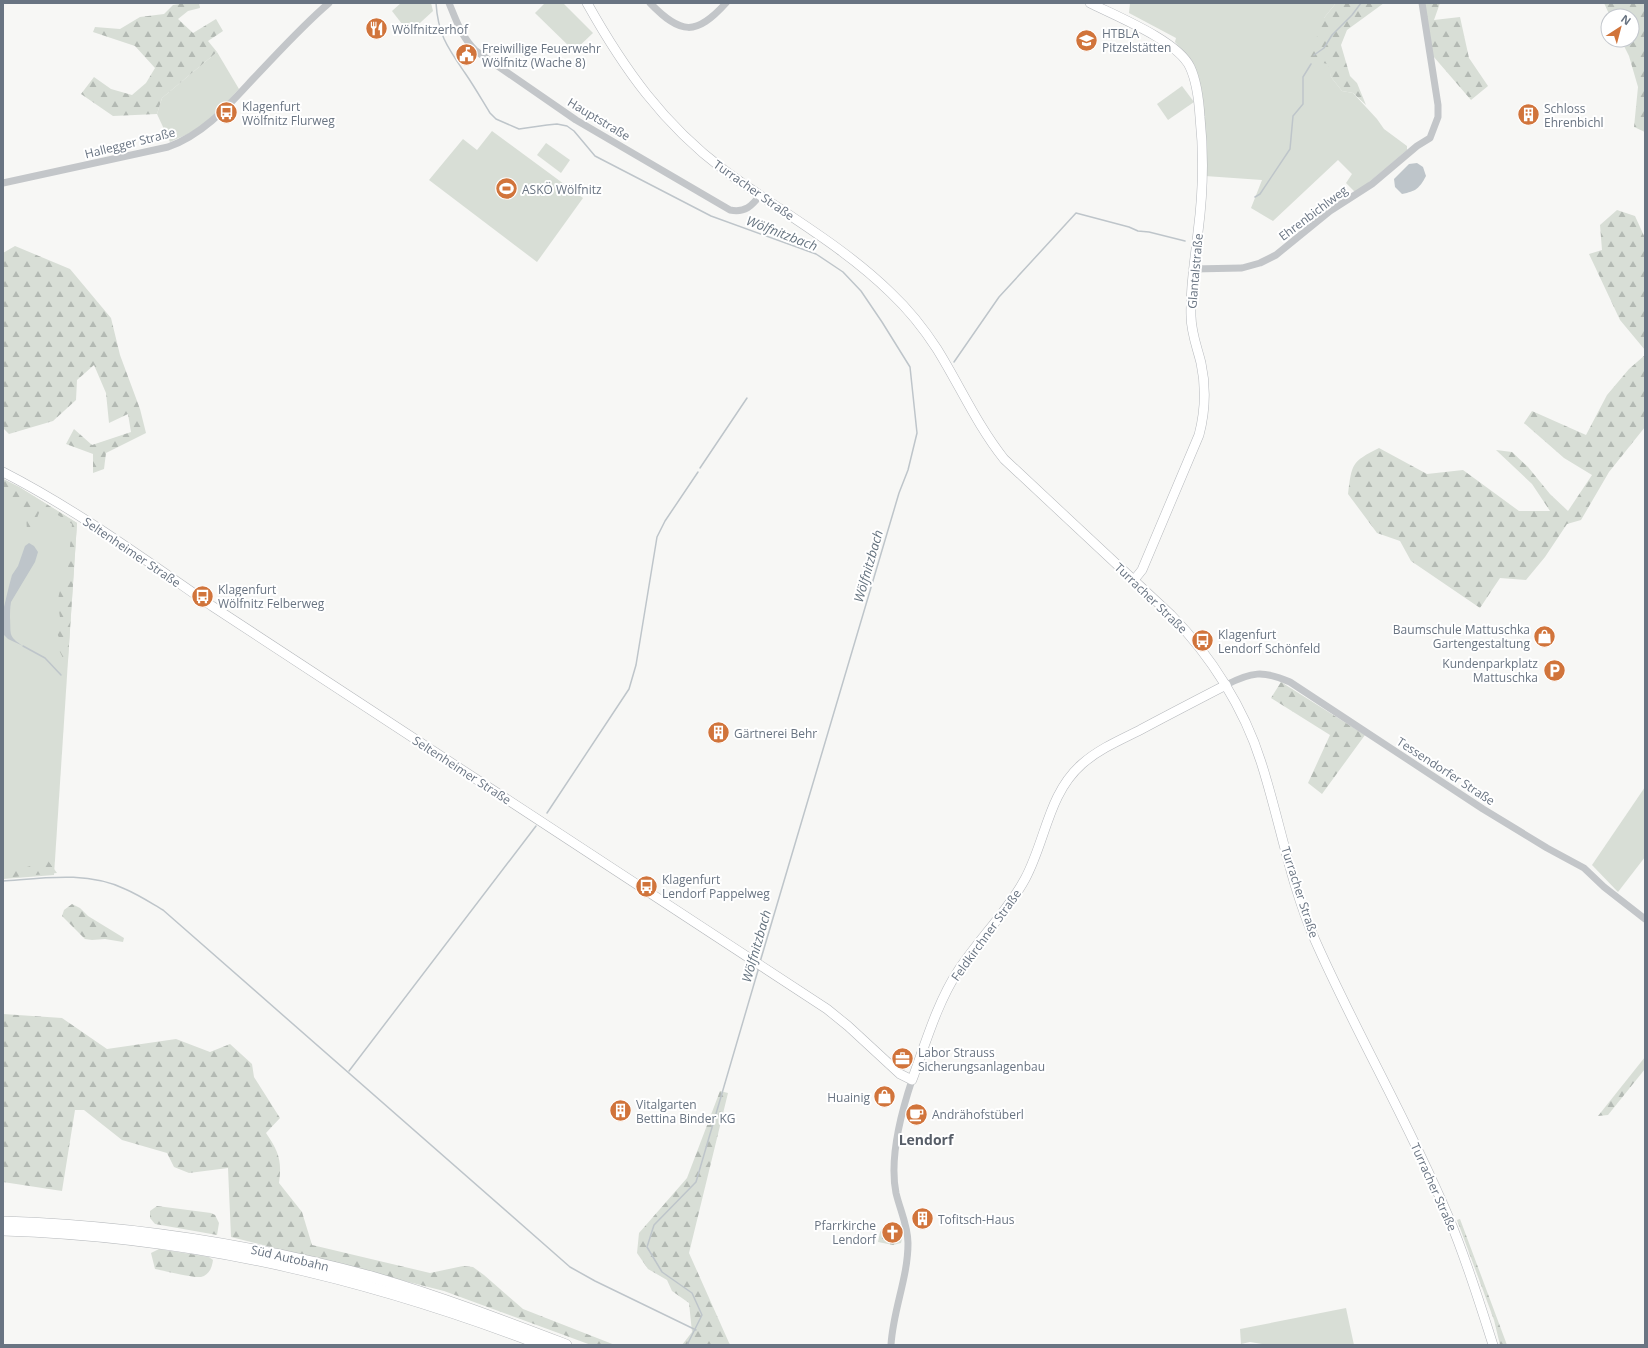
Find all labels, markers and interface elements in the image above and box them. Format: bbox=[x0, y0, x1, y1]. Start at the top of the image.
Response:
north arrow bbox=[1600, 8, 1640, 48]
text: N bbox=[1618, 11, 1634, 28]
restaurant icon: Wölfnitzerhof bbox=[364, 16, 390, 42]
place label: Wölfnitzerhof bbox=[392, 21, 469, 38]
place label: HTBLA Pitzelstätten bbox=[1102, 25, 1171, 56]
school or university icon: HTBLA Pitzelstätten bbox=[1073, 27, 1099, 53]
place label: Freiwillige Feuerwehr Wölfnitz (Wache 8) bbox=[482, 40, 601, 71]
public building icon: Freiwillige Feuerwehr Wölfnitz (Wache 8) bbox=[453, 42, 479, 68]
street label: Hauptstraße bbox=[565, 94, 634, 145]
place label: Klagenfurt Wölfnitz Flurweg bbox=[242, 98, 335, 129]
bus stop icon: Klagenfurt Wölfnitz Flurweg bbox=[213, 100, 239, 126]
place label: Schloss Ehrenbichl bbox=[1544, 100, 1604, 131]
building icon: Schloss Ehrenbichl bbox=[1515, 102, 1541, 128]
street label: Hallegger Straße bbox=[83, 123, 177, 162]
street label: Turracher Straße bbox=[710, 156, 798, 224]
sports icon: ASKÖ Wölfnitz bbox=[493, 176, 519, 202]
place label: ASKÖ Wölfnitz bbox=[522, 181, 602, 198]
street label: Ehrenbichlweg bbox=[1275, 181, 1351, 244]
water label: Wölfnitzbach bbox=[744, 211, 820, 255]
street label: Glantalstraße bbox=[1183, 232, 1207, 309]
street label: Seltenheimer Straße bbox=[80, 513, 184, 591]
water label: Wölfnitzbach bbox=[849, 528, 887, 604]
street label: Turracher Straße bbox=[1111, 559, 1191, 637]
place label: Klagenfurt Wölfnitz Felberweg bbox=[218, 581, 325, 612]
bus stop icon: Klagenfurt Wölfnitz Felberweg bbox=[190, 583, 216, 609]
place label: Baumschule Mattuschka Gartengestaltung bbox=[1393, 621, 1530, 652]
shop icon: Baumschule Mattuschka Gartengestaltung bbox=[1532, 623, 1558, 649]
place label: Klagenfurt Lendorf Schönfeld bbox=[1218, 626, 1320, 657]
bus stop icon: Klagenfurt Lendorf Schönfeld bbox=[1190, 628, 1216, 654]
place label: Kundenparkplatz Mattuschka bbox=[1442, 655, 1538, 686]
parking icon: Kundenparkplatz Mattuschka bbox=[1541, 657, 1567, 683]
building icon: Gärtnerei Behr bbox=[706, 720, 732, 746]
place label: Gärtnerei Behr bbox=[734, 725, 817, 742]
street label: Seltenheimer Straße bbox=[409, 732, 515, 808]
street label: Tessendorfer Straße bbox=[1394, 733, 1499, 809]
street label: Turracher Straße bbox=[1277, 844, 1323, 940]
place label: Klagenfurt Lendorf Pappelweg bbox=[662, 871, 770, 902]
bus stop icon: Klagenfurt Lendorf Pappelweg bbox=[634, 873, 660, 899]
street label: Feldkirchner Straße bbox=[947, 886, 1025, 984]
water label: Wölfnitzbach bbox=[737, 908, 775, 984]
place label: Labor Strauss Sicherungsanlagenbau bbox=[918, 1044, 1045, 1075]
office icon: Labor Strauss Sicherungsanlagenbau bbox=[890, 1046, 916, 1072]
shop icon: Huainig bbox=[872, 1084, 898, 1110]
place label: Huainig bbox=[827, 1089, 870, 1106]
place label: Vitalgarten Bettina Binder KG bbox=[636, 1096, 736, 1127]
building icon: Vitalgarten Bettina Binder KG bbox=[608, 1098, 634, 1124]
cafe icon: Andrähofstüberl bbox=[904, 1101, 930, 1127]
place label: Andrähofstüberl bbox=[932, 1106, 1024, 1123]
district label: Lendorf bbox=[899, 1130, 955, 1149]
street label: Turracher Straße bbox=[1407, 1140, 1461, 1234]
building icon: Tofitsch-Haus bbox=[909, 1206, 935, 1232]
place label: Tofitsch-Haus bbox=[938, 1211, 1015, 1228]
place label: Pfarrkirche Lendorf bbox=[814, 1217, 877, 1248]
church icon: Pfarrkirche Lendorf bbox=[879, 1219, 905, 1245]
street label: Süd Autobahn bbox=[249, 1241, 331, 1275]

